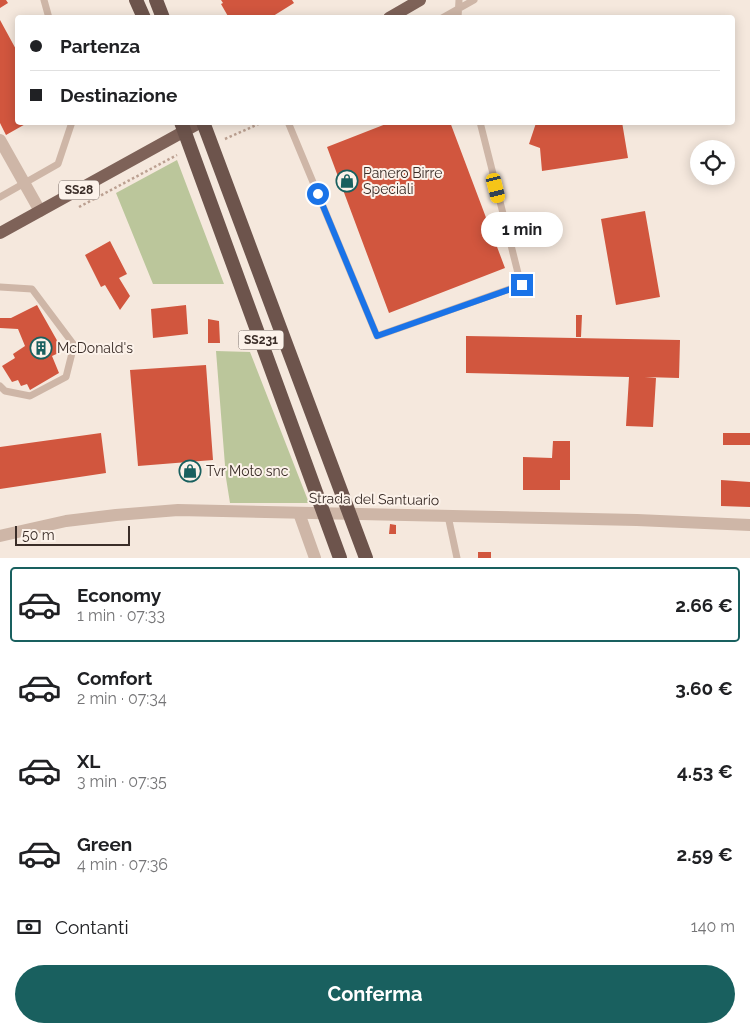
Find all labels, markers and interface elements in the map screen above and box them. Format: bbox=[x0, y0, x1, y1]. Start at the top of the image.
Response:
text: Partenza bbox=[60, 35, 140, 57]
text: Destinazione bbox=[60, 84, 177, 106]
map controls bbox=[690, 140, 735, 185]
button: locate bbox=[690, 140, 735, 185]
place label: Panero Birre Speciali bbox=[363, 165, 442, 197]
shop icon: Panero Birre Speciali bbox=[335, 169, 359, 193]
car bbox=[485, 172, 506, 204]
road number: SS28 bbox=[59, 180, 99, 200]
route start bbox=[307, 183, 329, 205]
callout: 1 min bbox=[481, 212, 563, 248]
text: 1 min bbox=[502, 220, 542, 239]
route end bbox=[511, 274, 533, 296]
road number: SS231 bbox=[238, 330, 284, 350]
building icon: McDonald's bbox=[29, 336, 53, 360]
place label: McDonald's bbox=[57, 340, 133, 356]
shop icon: Tvr Moto snc bbox=[178, 459, 202, 483]
place label: Tvr Moto snc bbox=[206, 463, 289, 479]
street label: Strada del Santuario bbox=[309, 490, 439, 508]
scale bar bbox=[15, 523, 130, 546]
text: 50 m bbox=[22, 527, 55, 543]
icon: car bbox=[17, 582, 62, 627]
text: Economy bbox=[77, 584, 161, 606]
text: 2.66 € bbox=[675, 594, 733, 616]
text: 1 min · 07:33 bbox=[77, 606, 165, 625]
icon: car bbox=[17, 665, 62, 710]
text: Comfort bbox=[77, 667, 152, 689]
text: 3.60 € bbox=[675, 677, 733, 699]
text: 2 min · 07:34 bbox=[77, 689, 167, 708]
icon: car bbox=[17, 748, 62, 793]
text: XL bbox=[77, 750, 100, 772]
text: 4.53 € bbox=[677, 760, 733, 782]
text: 3 min · 07:35 bbox=[77, 772, 167, 791]
icon: car bbox=[17, 831, 62, 876]
text: Green bbox=[77, 833, 132, 855]
text: 2.59 € bbox=[677, 843, 733, 865]
text: 4 min · 07:36 bbox=[77, 855, 168, 874]
icon: cash bbox=[15, 913, 43, 941]
text: Contanti bbox=[55, 916, 129, 938]
text: 140 m bbox=[691, 917, 735, 936]
button: Conferma bbox=[15, 965, 735, 1023]

